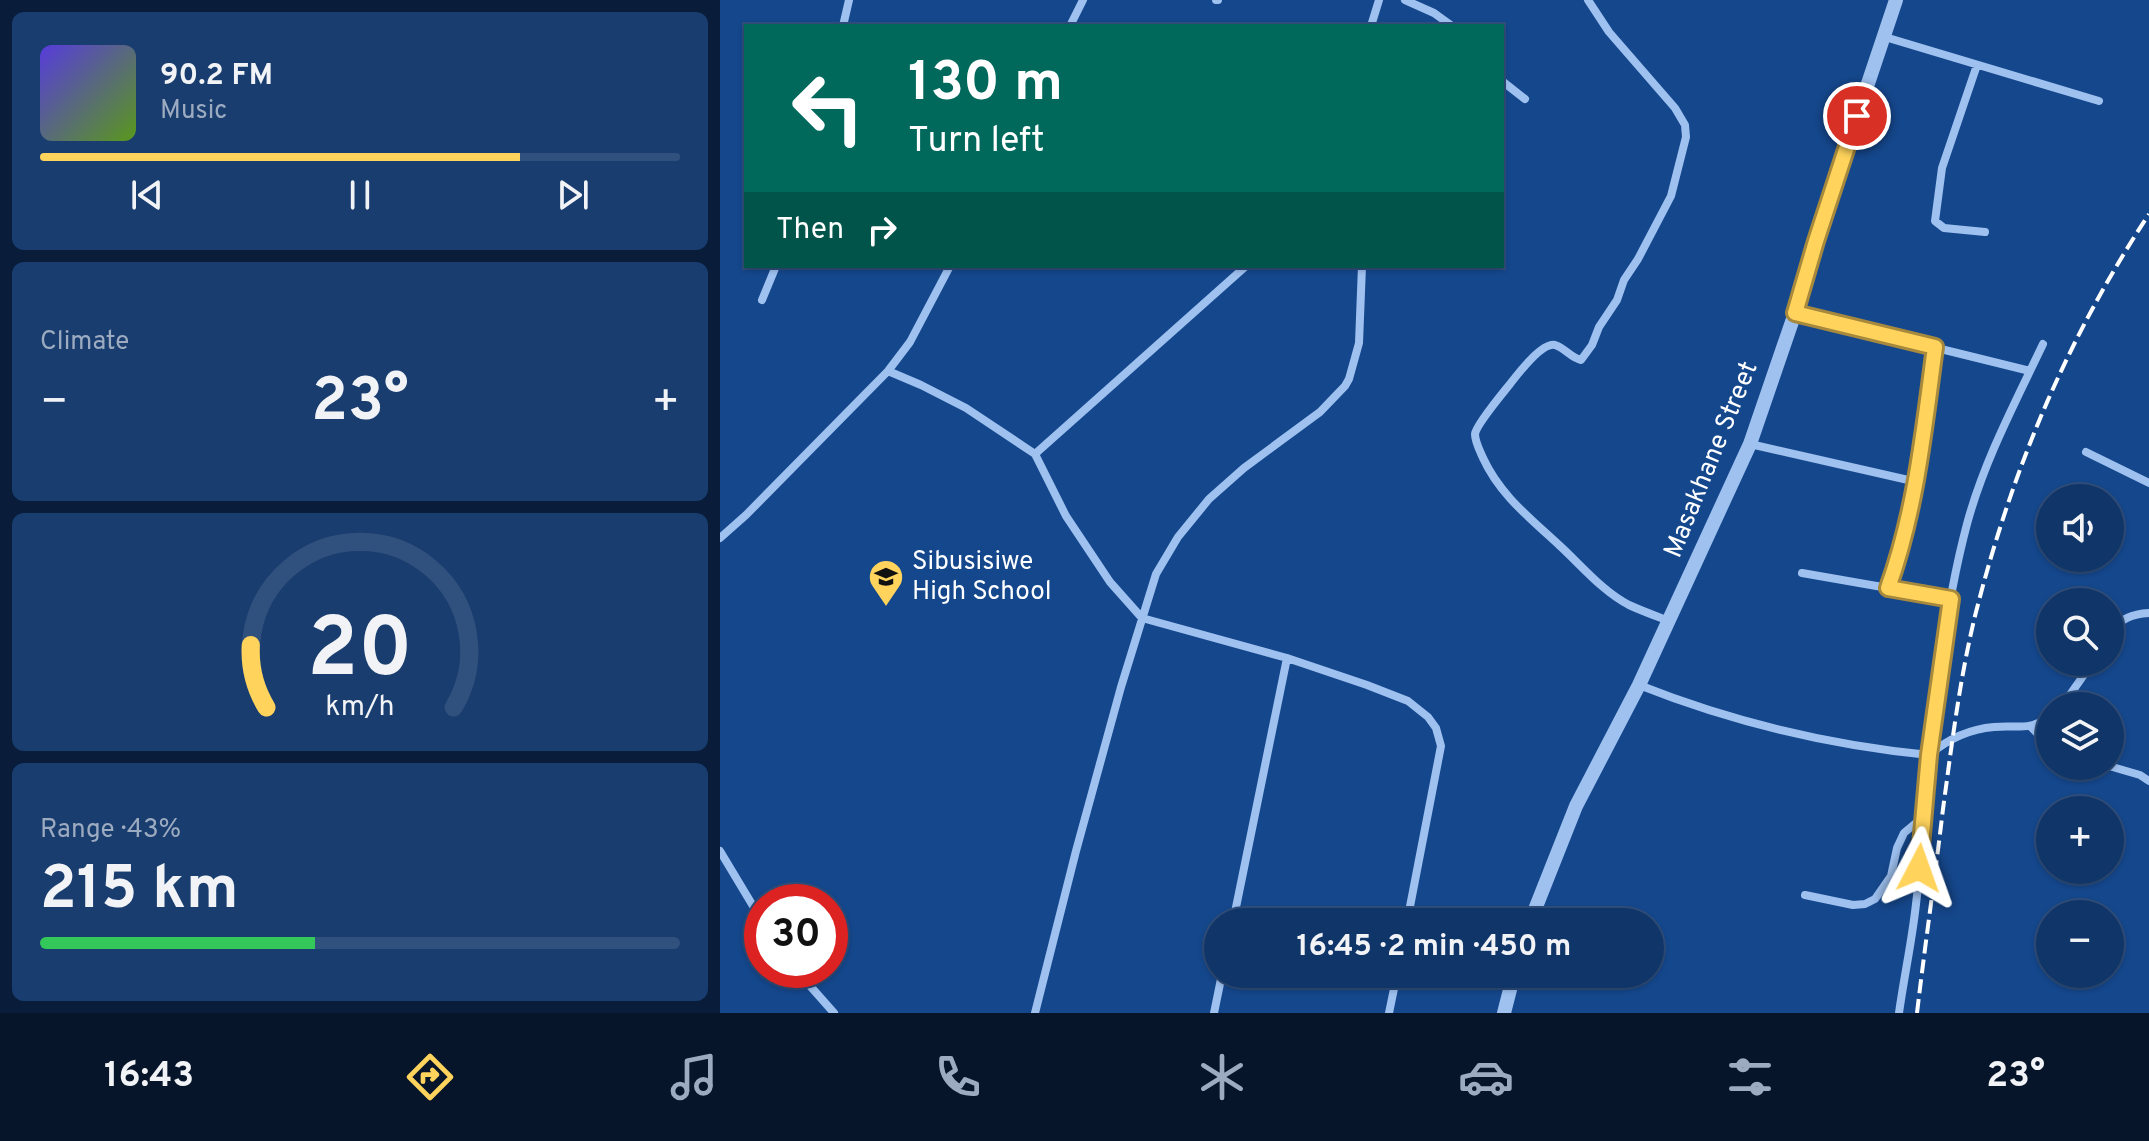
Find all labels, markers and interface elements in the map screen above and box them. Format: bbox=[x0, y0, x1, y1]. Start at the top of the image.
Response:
text: 130 m bbox=[908, 50, 1063, 120]
icon: left bbox=[776, 56, 880, 160]
text: 90.2 FM bbox=[160, 58, 273, 95]
pin bbox=[1823, 82, 1891, 150]
icon: arrive bbox=[1835, 94, 1879, 138]
text: Music bbox=[160, 95, 227, 128]
text: Turn left bbox=[908, 119, 1045, 165]
icon: previous bbox=[125, 173, 169, 217]
icon: pause bbox=[338, 173, 382, 217]
icon: next bbox=[551, 173, 595, 217]
icon: right bbox=[860, 208, 904, 252]
text: Then bbox=[776, 212, 844, 249]
text: Climate bbox=[40, 326, 129, 359]
street label: Masakhane Street bbox=[1658, 357, 1766, 563]
text: 23° bbox=[311, 366, 409, 442]
text: − bbox=[40, 376, 68, 432]
text: + bbox=[652, 376, 680, 432]
map controls bbox=[2036, 484, 2124, 988]
button: sound bbox=[2036, 484, 2124, 572]
place label: Sibusisiwe High School bbox=[912, 546, 1052, 609]
school or university icon: Sibusisiwe High School bbox=[867, 558, 905, 608]
button: search bbox=[2036, 588, 2124, 676]
text: 20 bbox=[307, 600, 413, 705]
text: km/h bbox=[325, 690, 395, 726]
button: layers bbox=[2036, 692, 2124, 780]
button: + bbox=[2036, 796, 2124, 884]
text: Range · 43% bbox=[40, 814, 181, 847]
position arrow bbox=[1877, 826, 1961, 910]
text: 215 km bbox=[40, 854, 239, 930]
speed limit sign: 30 bbox=[744, 884, 848, 988]
button: − bbox=[2036, 900, 2124, 988]
text: 16:45 · 2 min · 450 m bbox=[1297, 929, 1571, 966]
icon: directions bbox=[402, 1049, 458, 1105]
icon: music bbox=[666, 1049, 722, 1105]
icon: phone bbox=[930, 1049, 986, 1105]
icon: climate bbox=[1194, 1049, 1250, 1105]
icon: car bbox=[1458, 1049, 1514, 1105]
icon: filters bbox=[1722, 1049, 1778, 1105]
text: 16:43 bbox=[104, 1054, 194, 1100]
text: 23° bbox=[1986, 1054, 2045, 1100]

